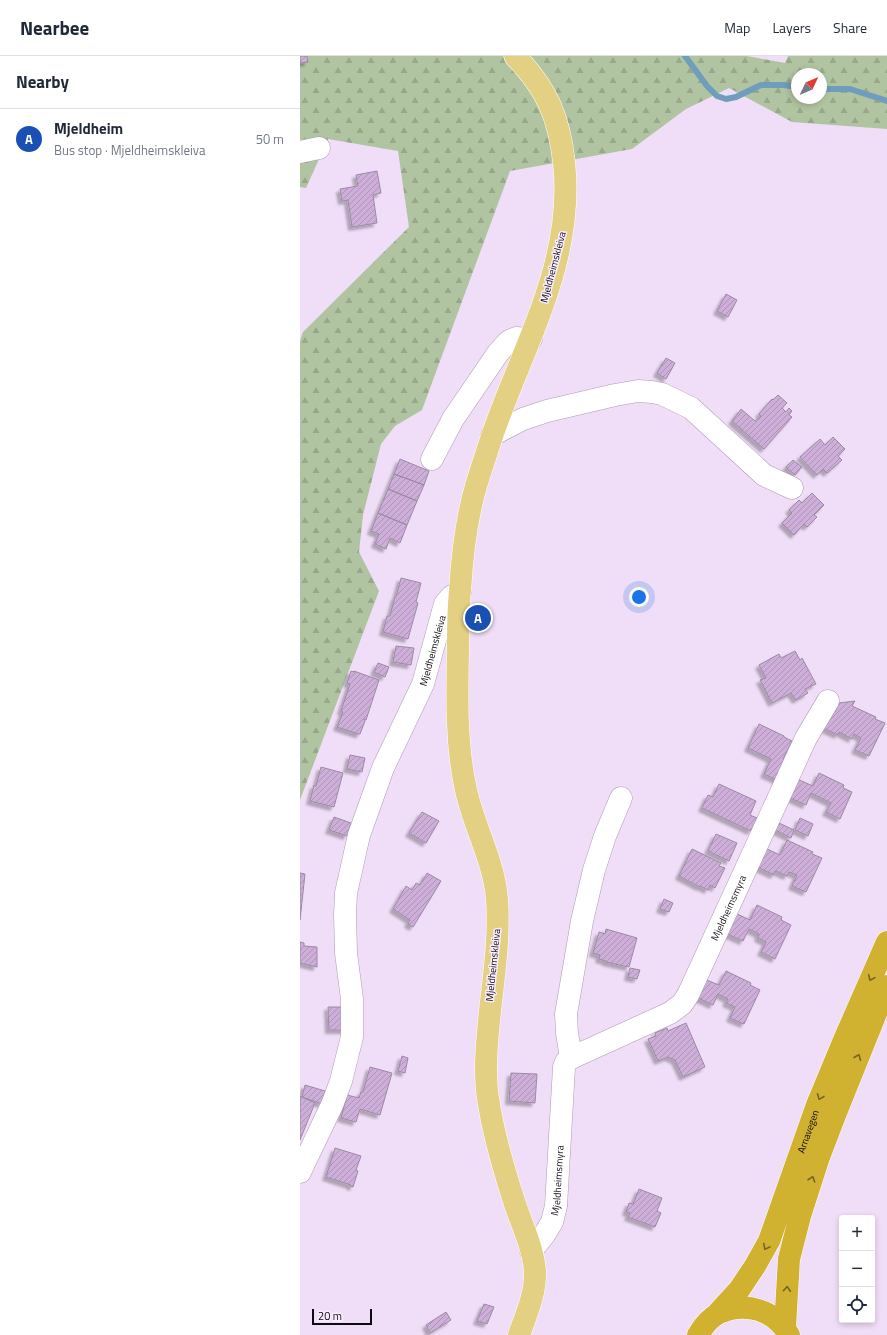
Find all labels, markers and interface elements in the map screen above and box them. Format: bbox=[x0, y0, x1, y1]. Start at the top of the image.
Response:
text: Nearbee bbox=[20, 13, 89, 42]
text: Map bbox=[724, 17, 750, 38]
text: Layers bbox=[772, 17, 811, 38]
text: Share bbox=[833, 17, 867, 38]
north arrow bbox=[791, 68, 827, 104]
text: Nearby bbox=[16, 69, 69, 95]
text: Mjeldheim bbox=[54, 117, 123, 140]
text: A bbox=[25, 129, 33, 149]
text: 50 m bbox=[256, 129, 284, 149]
text: Bus stop · Mjeldheimskleiva bbox=[54, 140, 206, 160]
street label: Mjeldheimskleiva bbox=[536, 230, 570, 304]
your location bbox=[629, 587, 649, 607]
pin: A bbox=[465, 603, 491, 633]
street label: Mjeldheimskleiva bbox=[415, 613, 449, 688]
street label: Mjeldheimsmyra bbox=[707, 873, 750, 943]
street label: Mjeldheimskleiva bbox=[482, 928, 504, 1002]
one-way arrow bbox=[868, 973, 876, 981]
one-way arrow bbox=[853, 1054, 861, 1061]
one-way arrow bbox=[817, 1094, 825, 1101]
street label: Arnavegen bbox=[793, 1107, 822, 1155]
street label: Mjeldheimsmyra bbox=[546, 1145, 567, 1217]
one-way arrow bbox=[807, 1175, 816, 1182]
map controls bbox=[839, 1215, 875, 1323]
button: + bbox=[839, 1215, 875, 1251]
one-way arrow bbox=[763, 1242, 770, 1250]
button: − bbox=[839, 1251, 875, 1287]
one-way arrow bbox=[782, 1285, 791, 1292]
button: locate bbox=[839, 1287, 875, 1323]
scale bar bbox=[312, 1307, 372, 1326]
text: 20 m bbox=[318, 1308, 342, 1324]

